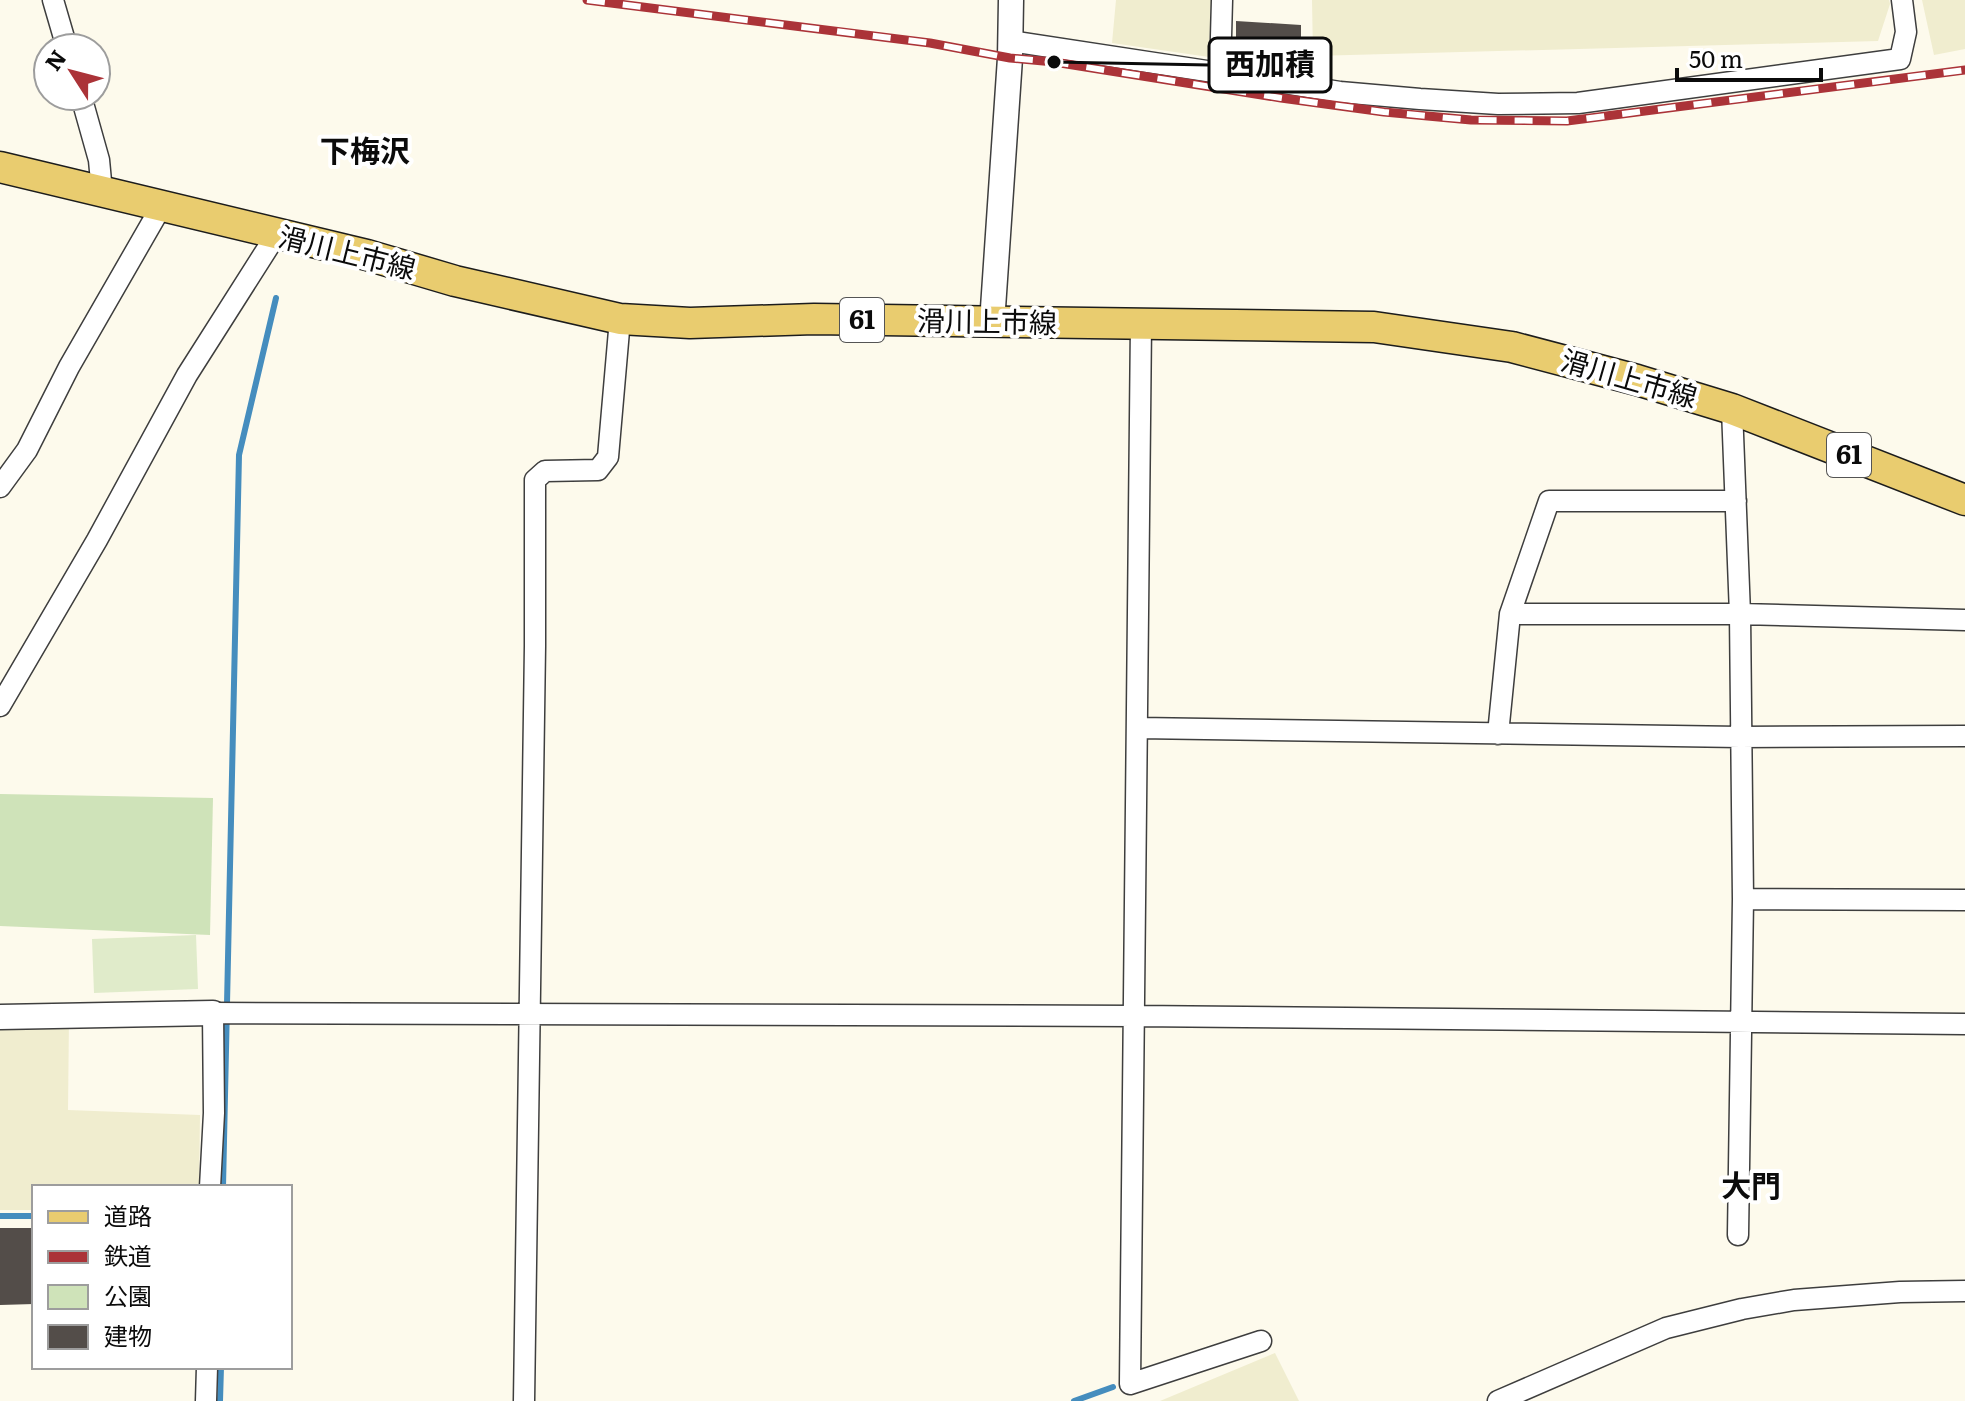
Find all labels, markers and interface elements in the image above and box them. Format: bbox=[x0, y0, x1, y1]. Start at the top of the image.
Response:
north arrow bbox=[32, 32, 112, 112]
scale bar bbox=[1677, 32, 1821, 82]
callout: 西加積 bbox=[1209, 38, 1331, 92]
text: 西加積 bbox=[1225, 40, 1315, 84]
text: 50 m bbox=[1689, 40, 1743, 75]
text: N bbox=[36, 42, 73, 77]
district label: 下梅沢 bbox=[320, 127, 410, 171]
street label: 滑川上市線 bbox=[274, 214, 420, 288]
road number: 61 bbox=[840, 298, 884, 342]
street label: 滑川上市線 bbox=[917, 298, 1057, 342]
street label: 滑川上市線 bbox=[1556, 338, 1703, 417]
road number: 61 bbox=[1827, 433, 1871, 477]
district label: 大門 bbox=[1721, 1162, 1781, 1206]
legend bbox=[32, 1185, 292, 1369]
text: 道路 bbox=[104, 1197, 152, 1232]
text: 鉄道 bbox=[104, 1237, 152, 1272]
text: 公園 bbox=[104, 1277, 152, 1312]
text: 建物 bbox=[104, 1317, 152, 1352]

